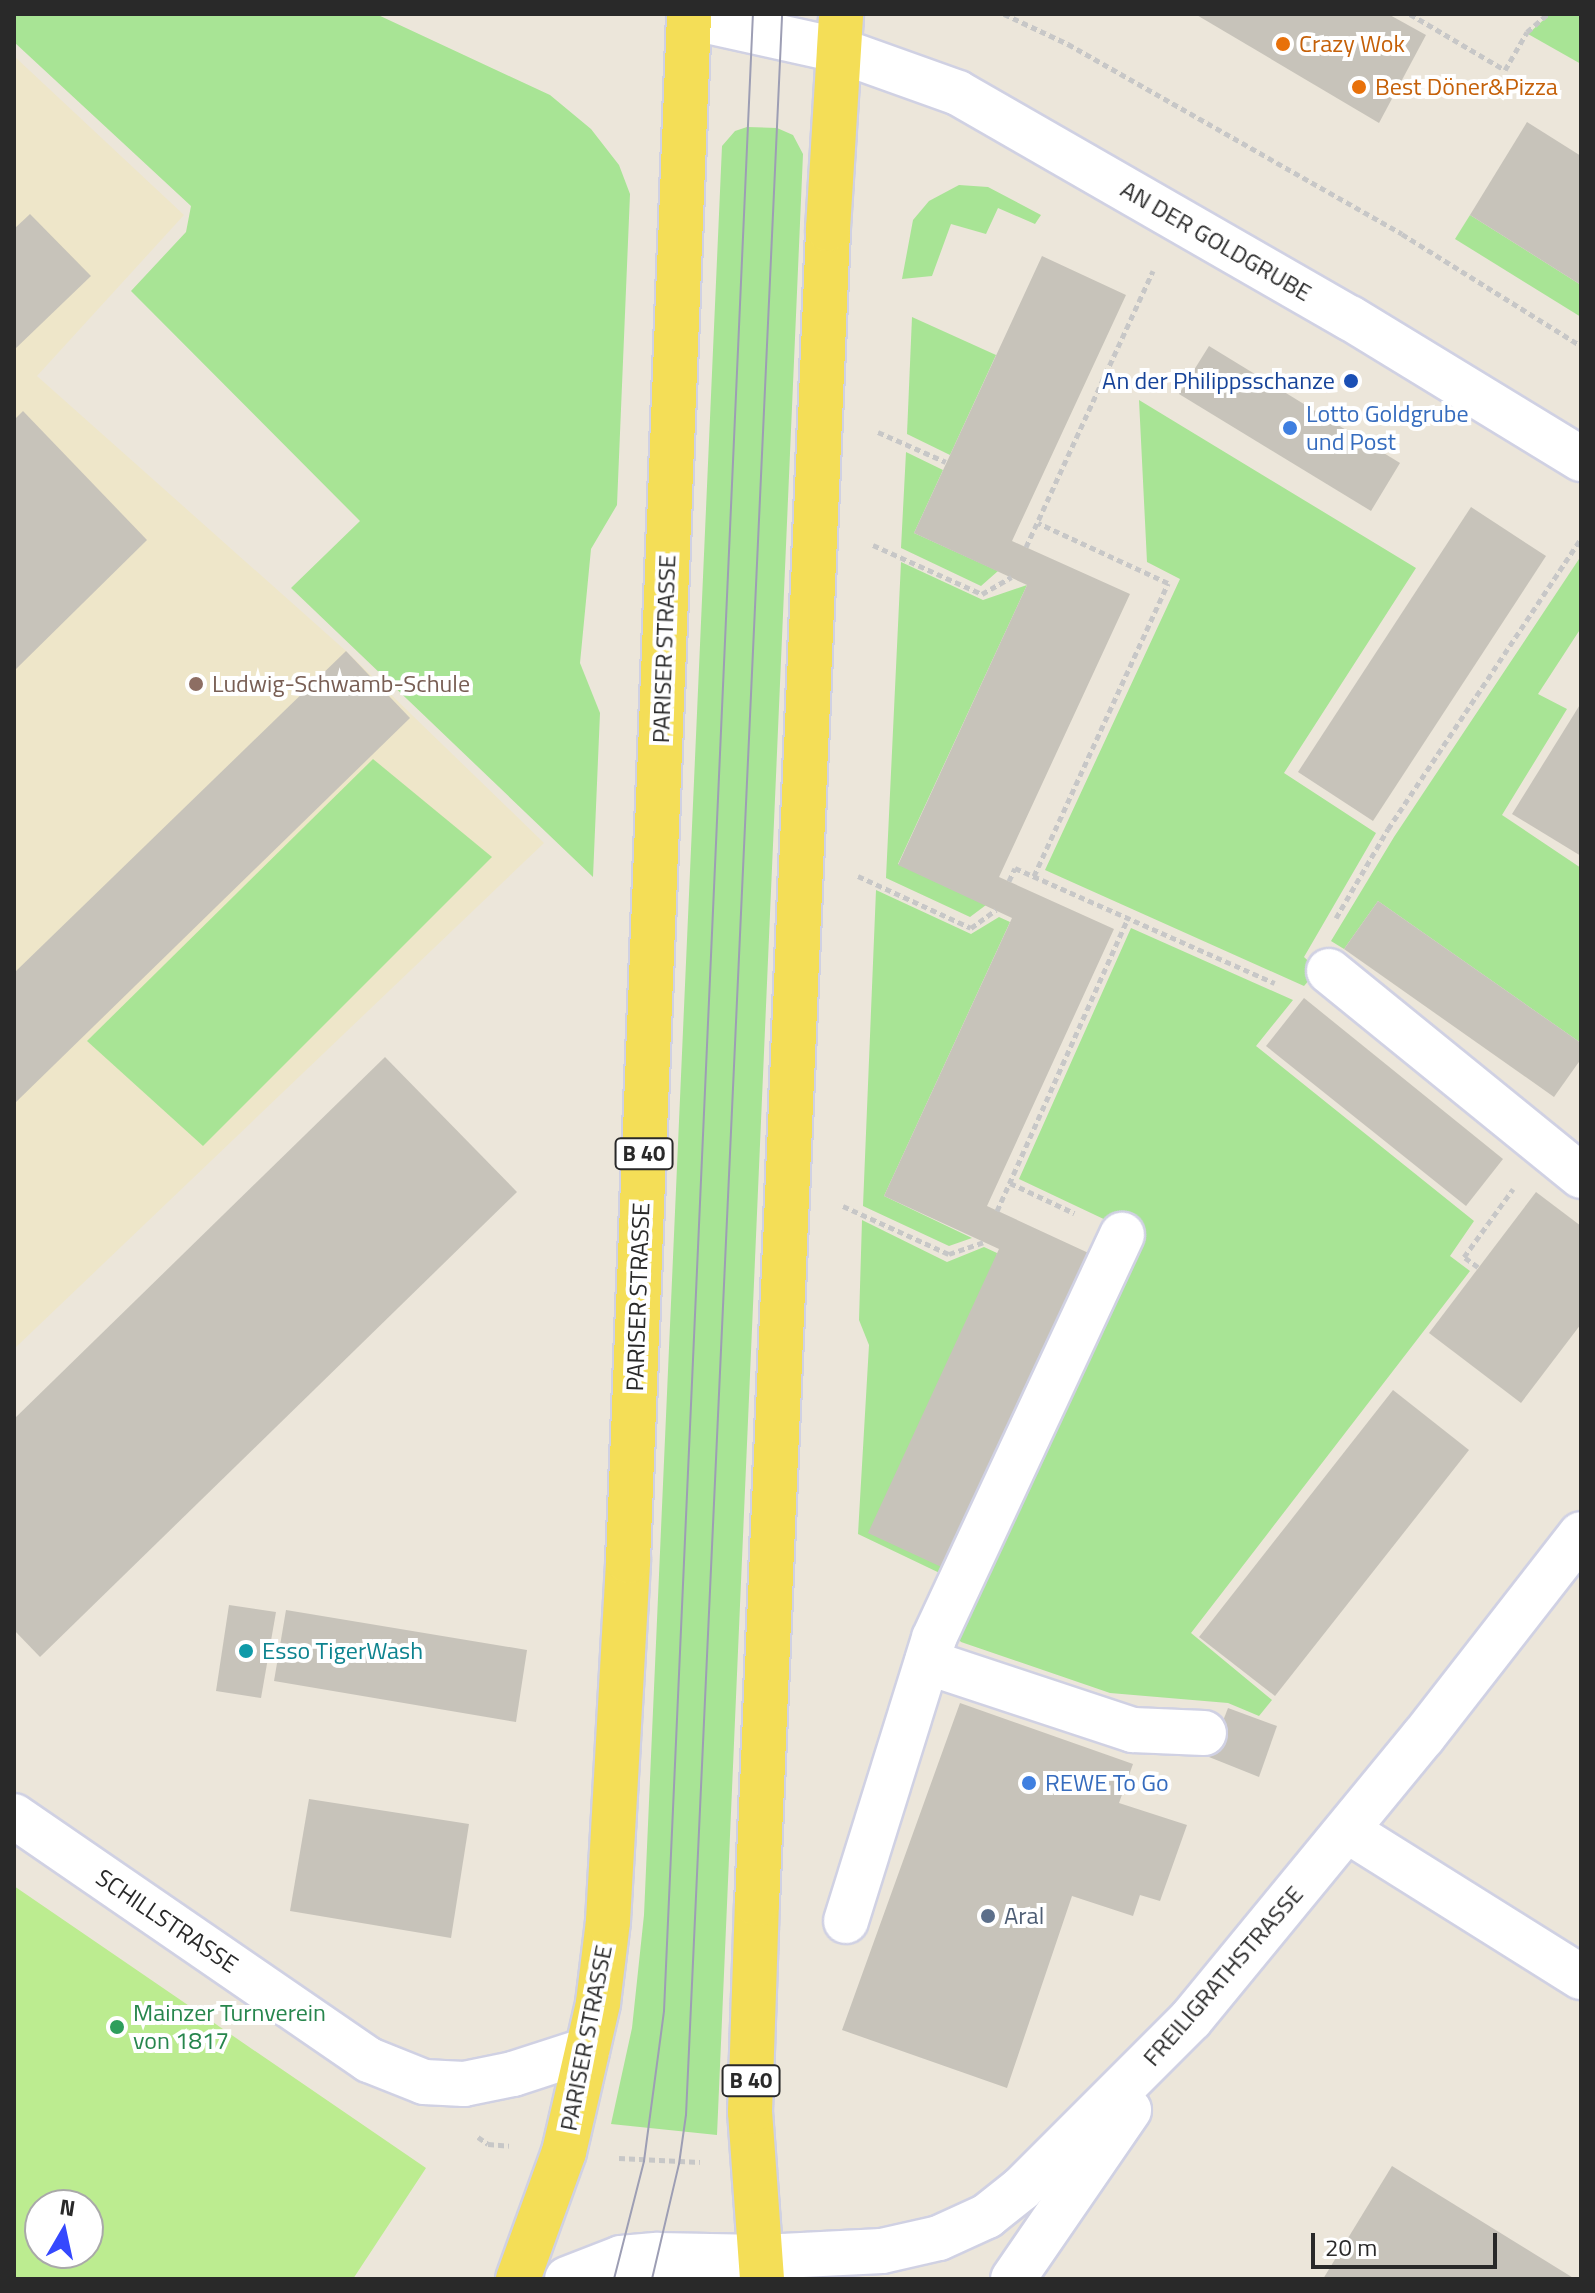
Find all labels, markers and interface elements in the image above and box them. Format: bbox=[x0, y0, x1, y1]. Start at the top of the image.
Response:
place label: Crazy Wok bbox=[1299, 30, 1405, 58]
marker: Crazy Wok bbox=[1274, 35, 1292, 53]
place label: Best Döner&Pizza bbox=[1375, 73, 1558, 101]
marker: Best Döner&Pizza bbox=[1350, 78, 1368, 96]
street label: AN DER GOLDGRUBE bbox=[1116, 175, 1316, 307]
place label: An der Philippsschanze bbox=[1102, 367, 1335, 395]
marker: An der Philippsschanze bbox=[1342, 372, 1360, 390]
place label: Lotto Goldgrube und Post bbox=[1306, 400, 1469, 456]
marker: Lotto Goldgrube und Post bbox=[1281, 419, 1299, 437]
street label: PARISER STRASSE bbox=[646, 554, 682, 744]
place label: Ludwig-Schwamb-Schule bbox=[212, 670, 470, 698]
marker: Ludwig-Schwamb-Schule bbox=[187, 675, 205, 693]
road number: B 40 bbox=[614, 1136, 674, 1172]
street label: PARISER STRASSE bbox=[620, 1202, 656, 1392]
place label: Esso TigerWash bbox=[262, 1637, 423, 1665]
marker: Esso TigerWash bbox=[237, 1642, 255, 1660]
place label: REWE To Go bbox=[1045, 1769, 1169, 1797]
marker: REWE To Go bbox=[1020, 1774, 1038, 1792]
street label: SCHILLSTRASSE bbox=[91, 1863, 243, 1979]
street label: FREILIGRATHSTRASSE bbox=[1137, 1880, 1309, 2072]
place label: Aral bbox=[1004, 1902, 1044, 1930]
marker: Aral bbox=[979, 1907, 997, 1925]
street label: PARISER STRASSE bbox=[554, 1943, 618, 2133]
place label: Mainzer Turnverein von 1817 bbox=[133, 1999, 326, 2055]
marker: Mainzer Turnverein von 1817 bbox=[108, 2018, 126, 2036]
road number: B 40 bbox=[721, 2063, 781, 2099]
north arrow bbox=[24, 2189, 104, 2269]
text: N bbox=[57, 2189, 78, 2225]
scale bar bbox=[1315, 2217, 1501, 2267]
text: 20 m bbox=[1325, 2229, 1377, 2265]

